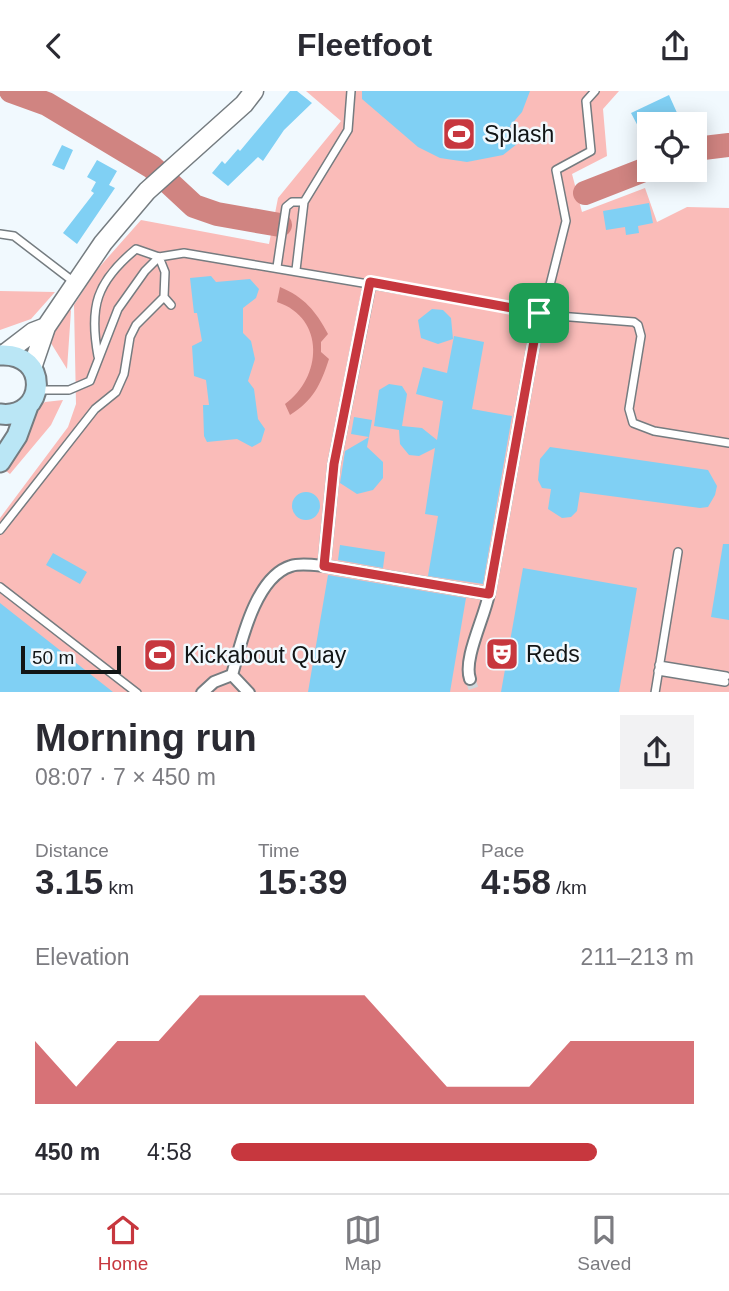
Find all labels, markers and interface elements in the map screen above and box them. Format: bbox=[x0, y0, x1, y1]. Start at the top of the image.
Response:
icon: back bbox=[35, 27, 73, 65]
text: Fleetfoot bbox=[297, 27, 432, 63]
icon: share bbox=[656, 27, 694, 65]
map controls bbox=[637, 112, 707, 182]
button: locate bbox=[637, 112, 707, 182]
sports icon: Splash bbox=[440, 115, 478, 153]
place label: Splash bbox=[484, 121, 554, 147]
pin bbox=[509, 283, 569, 343]
icon: arrive bbox=[520, 294, 558, 332]
theatre icon: Reds bbox=[483, 635, 521, 673]
sports icon: Kickabout Quay bbox=[141, 636, 179, 674]
place label: Reds bbox=[526, 641, 580, 667]
place label: Kickabout Quay bbox=[184, 642, 347, 668]
scale bar bbox=[21, 643, 121, 675]
text: 50 m bbox=[32, 647, 74, 668]
button: share bbox=[620, 715, 694, 789]
text: Morning run bbox=[35, 717, 257, 759]
text: 08:07 · 7 × 450 m bbox=[35, 764, 216, 790]
text: Distance bbox=[35, 840, 109, 861]
text: Time bbox=[258, 840, 300, 861]
text: Pace bbox=[481, 840, 524, 861]
text: 3.15 bbox=[35, 862, 103, 901]
text: 15:39 bbox=[258, 862, 348, 901]
text: 4:58 bbox=[481, 862, 551, 901]
text: km bbox=[103, 877, 134, 898]
text: /km bbox=[551, 877, 587, 898]
text: Elevation bbox=[35, 944, 130, 970]
text: 211–213 m bbox=[581, 944, 694, 970]
text: 450 m bbox=[35, 1139, 100, 1165]
text: 4:58 bbox=[147, 1139, 192, 1165]
tab: Home bbox=[98, 1211, 148, 1275]
tab: Map bbox=[344, 1211, 382, 1275]
tab: Saved bbox=[577, 1211, 631, 1275]

